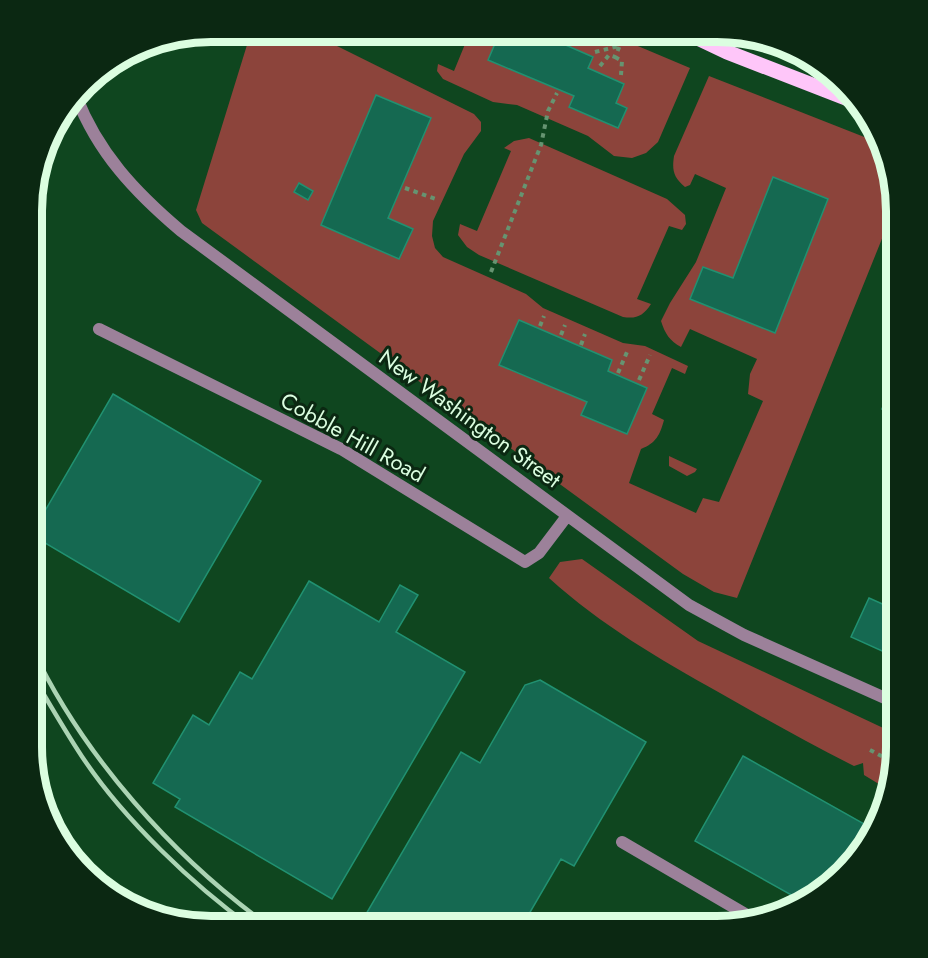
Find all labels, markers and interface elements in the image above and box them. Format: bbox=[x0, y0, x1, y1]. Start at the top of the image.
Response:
street label: New Washington Street bbox=[372, 341, 568, 495]
street label: Cobble Hill Road bbox=[275, 384, 431, 490]

